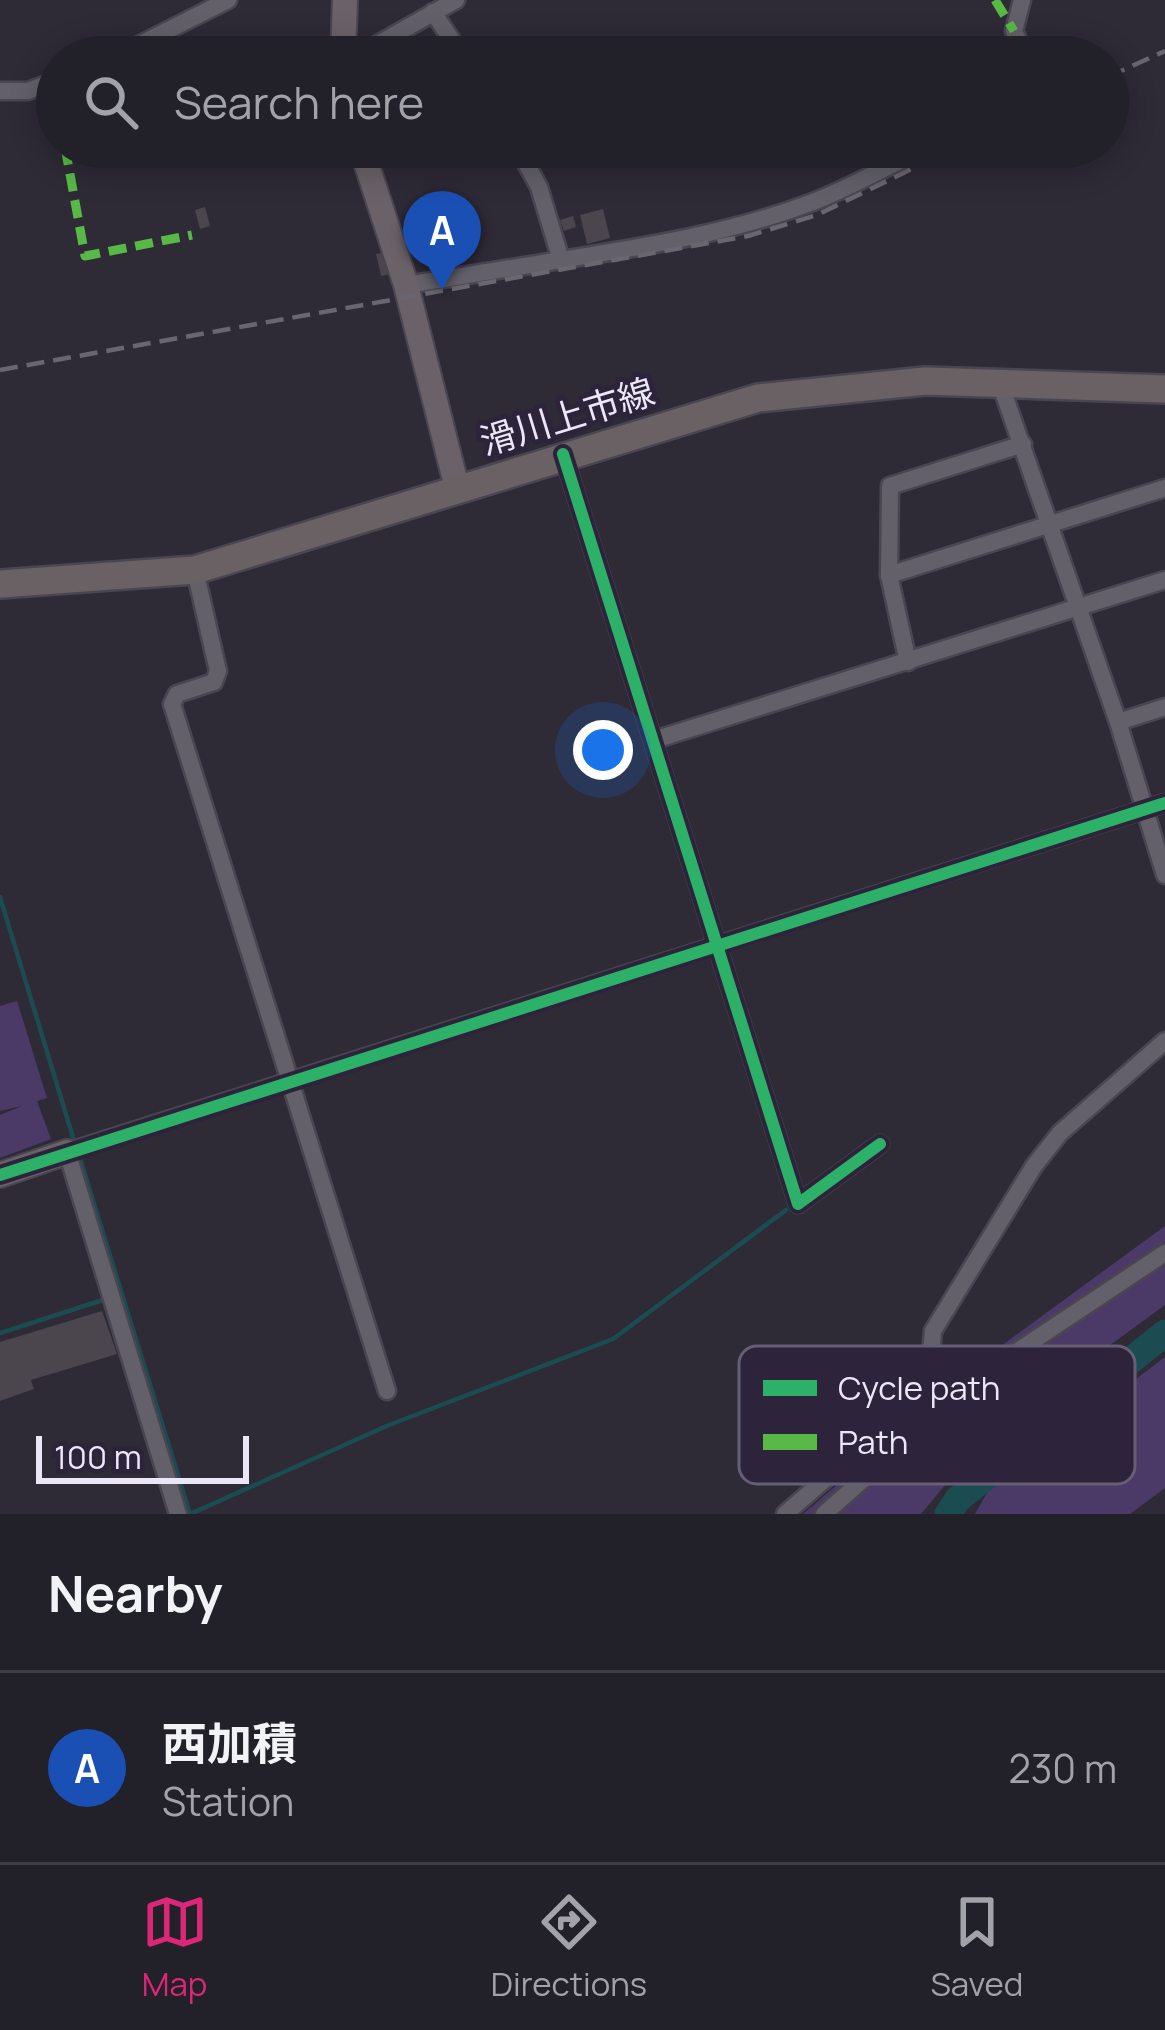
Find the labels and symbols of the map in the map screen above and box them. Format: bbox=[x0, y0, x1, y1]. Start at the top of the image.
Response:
pin: A bbox=[403, 191, 481, 290]
street label: 滑川上市線 bbox=[474, 366, 660, 466]
your location bbox=[573, 720, 633, 780]
legend bbox=[739, 1346, 1135, 1484]
text: Cycle path bbox=[838, 1365, 1000, 1410]
text: Path bbox=[838, 1419, 908, 1464]
scale bar bbox=[36, 1430, 249, 1483]

